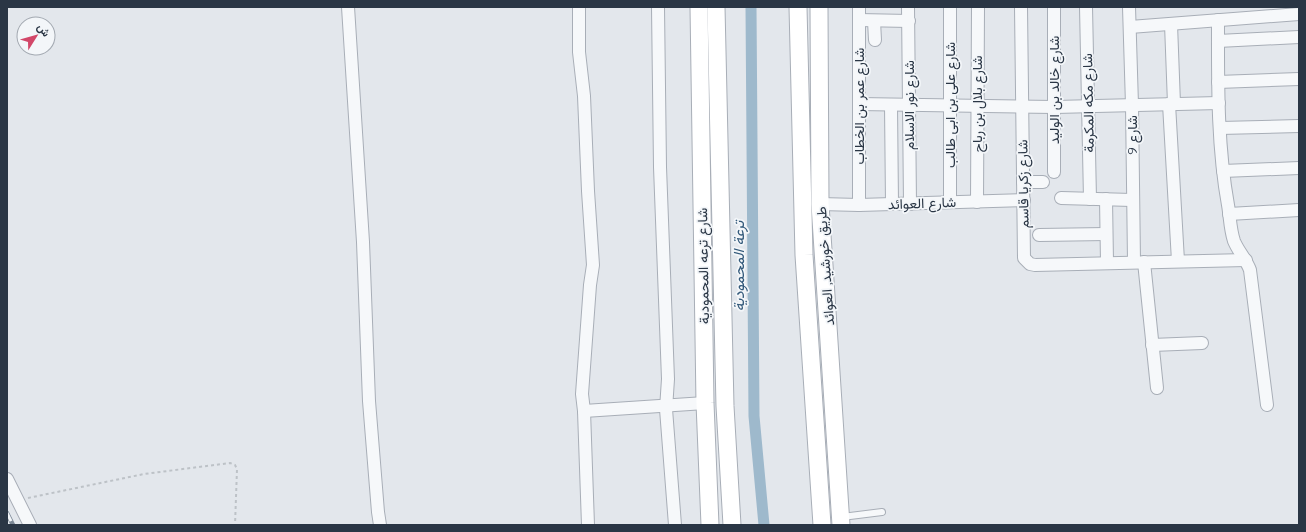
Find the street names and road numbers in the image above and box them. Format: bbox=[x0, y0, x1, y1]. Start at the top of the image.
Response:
street label: شارع خالد بن الوليد bbox=[1045, 36, 1065, 144]
street label: شارع على بن ابى طالب bbox=[941, 42, 961, 168]
street label: شارع عمر بن الخطاب bbox=[850, 48, 870, 164]
street label: شارع مكه المكرمة bbox=[1078, 53, 1100, 153]
street label: شارع بلال بن رباح bbox=[968, 56, 988, 152]
street label: شارع نور الاسلام bbox=[900, 60, 920, 150]
street label: شارع 9 bbox=[1123, 115, 1143, 155]
street label: شارع زكريا قاسم bbox=[1013, 139, 1035, 229]
street label: شارع العوائد bbox=[887, 193, 957, 215]
street label: طريق خورشيد, العوائد bbox=[812, 206, 838, 326]
street label: شارع ترعه المحمودية bbox=[693, 208, 715, 324]

